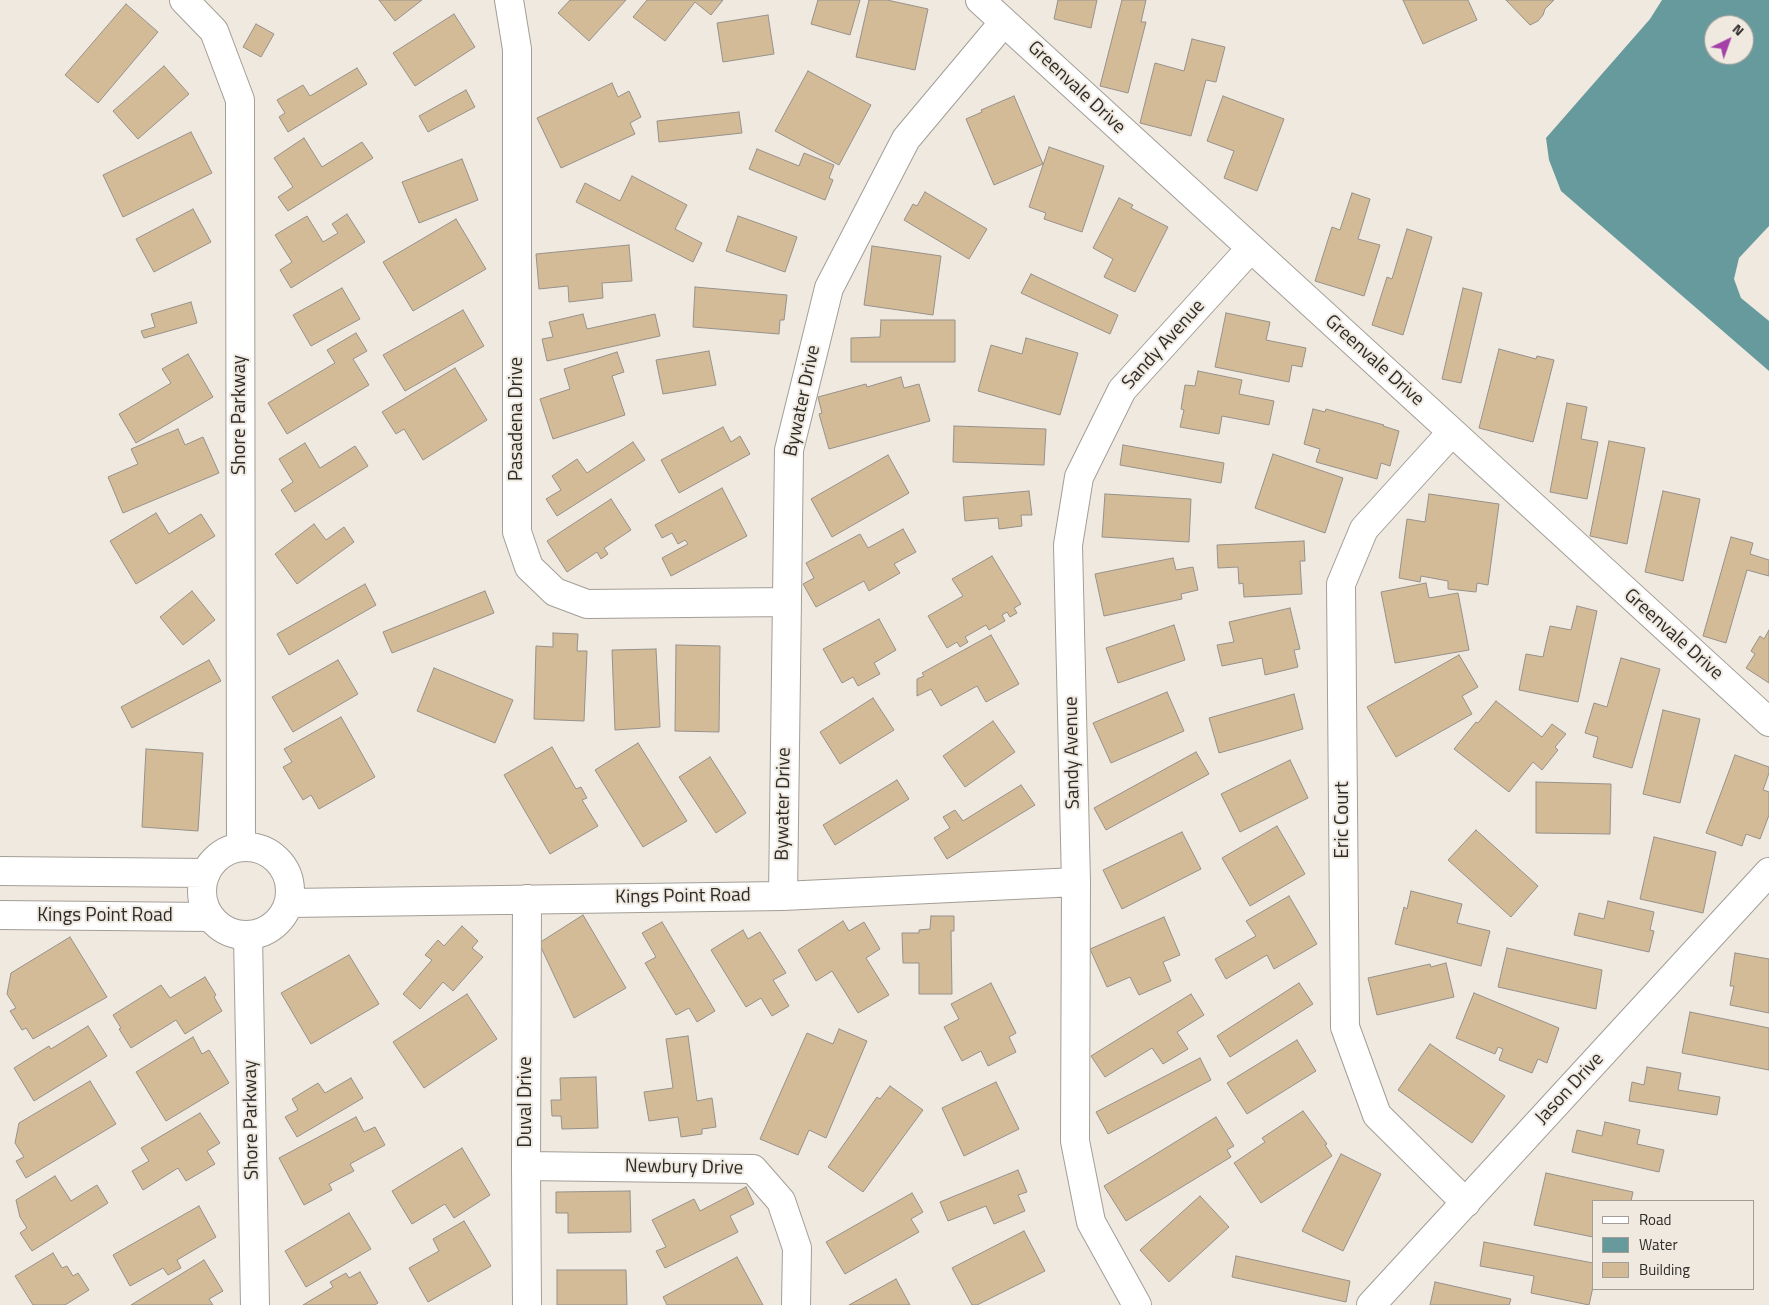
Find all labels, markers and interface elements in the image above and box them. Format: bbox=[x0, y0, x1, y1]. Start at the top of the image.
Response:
north arrow bbox=[1704, 15, 1754, 65]
text: N bbox=[1728, 18, 1749, 40]
street label: Greenvale Drive bbox=[1022, 37, 1130, 139]
street label: Sandy Avenue bbox=[1118, 295, 1210, 395]
street label: Greenvale Drive bbox=[1320, 311, 1428, 411]
street label: Bywater Drive bbox=[780, 343, 826, 459]
street label: Shore Parkway bbox=[229, 355, 251, 475]
street label: Pasadena Drive bbox=[506, 357, 528, 481]
street label: Greenvale Drive bbox=[1619, 585, 1727, 685]
street label: Sandy Avenue bbox=[1061, 696, 1085, 810]
street label: Bywater Drive bbox=[772, 747, 796, 861]
street label: Eric Court bbox=[1332, 781, 1354, 859]
street label: Kings Point Road bbox=[615, 884, 751, 910]
street label: Kings Point Road bbox=[37, 905, 173, 927]
street label: Jason Drive bbox=[1531, 1048, 1609, 1130]
street label: Duval Drive bbox=[515, 1057, 537, 1147]
street label: Shore Parkway bbox=[240, 1060, 264, 1180]
street label: Newbury Drive bbox=[625, 1156, 743, 1180]
legend bbox=[1592, 1200, 1754, 1290]
text: Road bbox=[1639, 1208, 1671, 1231]
text: Water bbox=[1639, 1233, 1678, 1256]
text: Building bbox=[1639, 1258, 1690, 1281]

